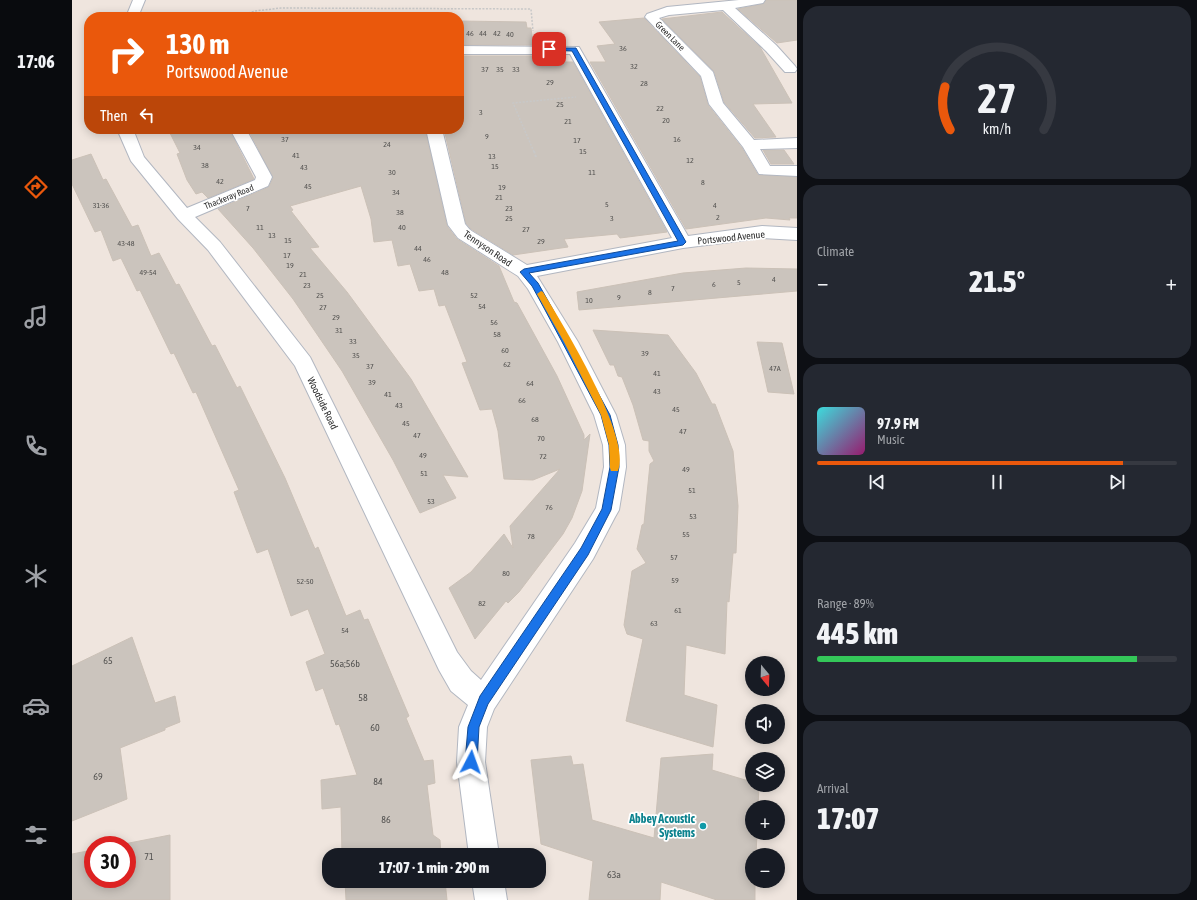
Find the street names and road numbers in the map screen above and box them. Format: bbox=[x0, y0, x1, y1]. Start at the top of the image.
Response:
street label: Green Lane bbox=[653, 19, 687, 53]
street label: Thackeray Road bbox=[203, 183, 255, 211]
street label: Tennyson Road bbox=[462, 228, 514, 269]
street label: Portswood Avenue bbox=[697, 228, 766, 247]
street label: Woodside Road bbox=[305, 375, 340, 431]

